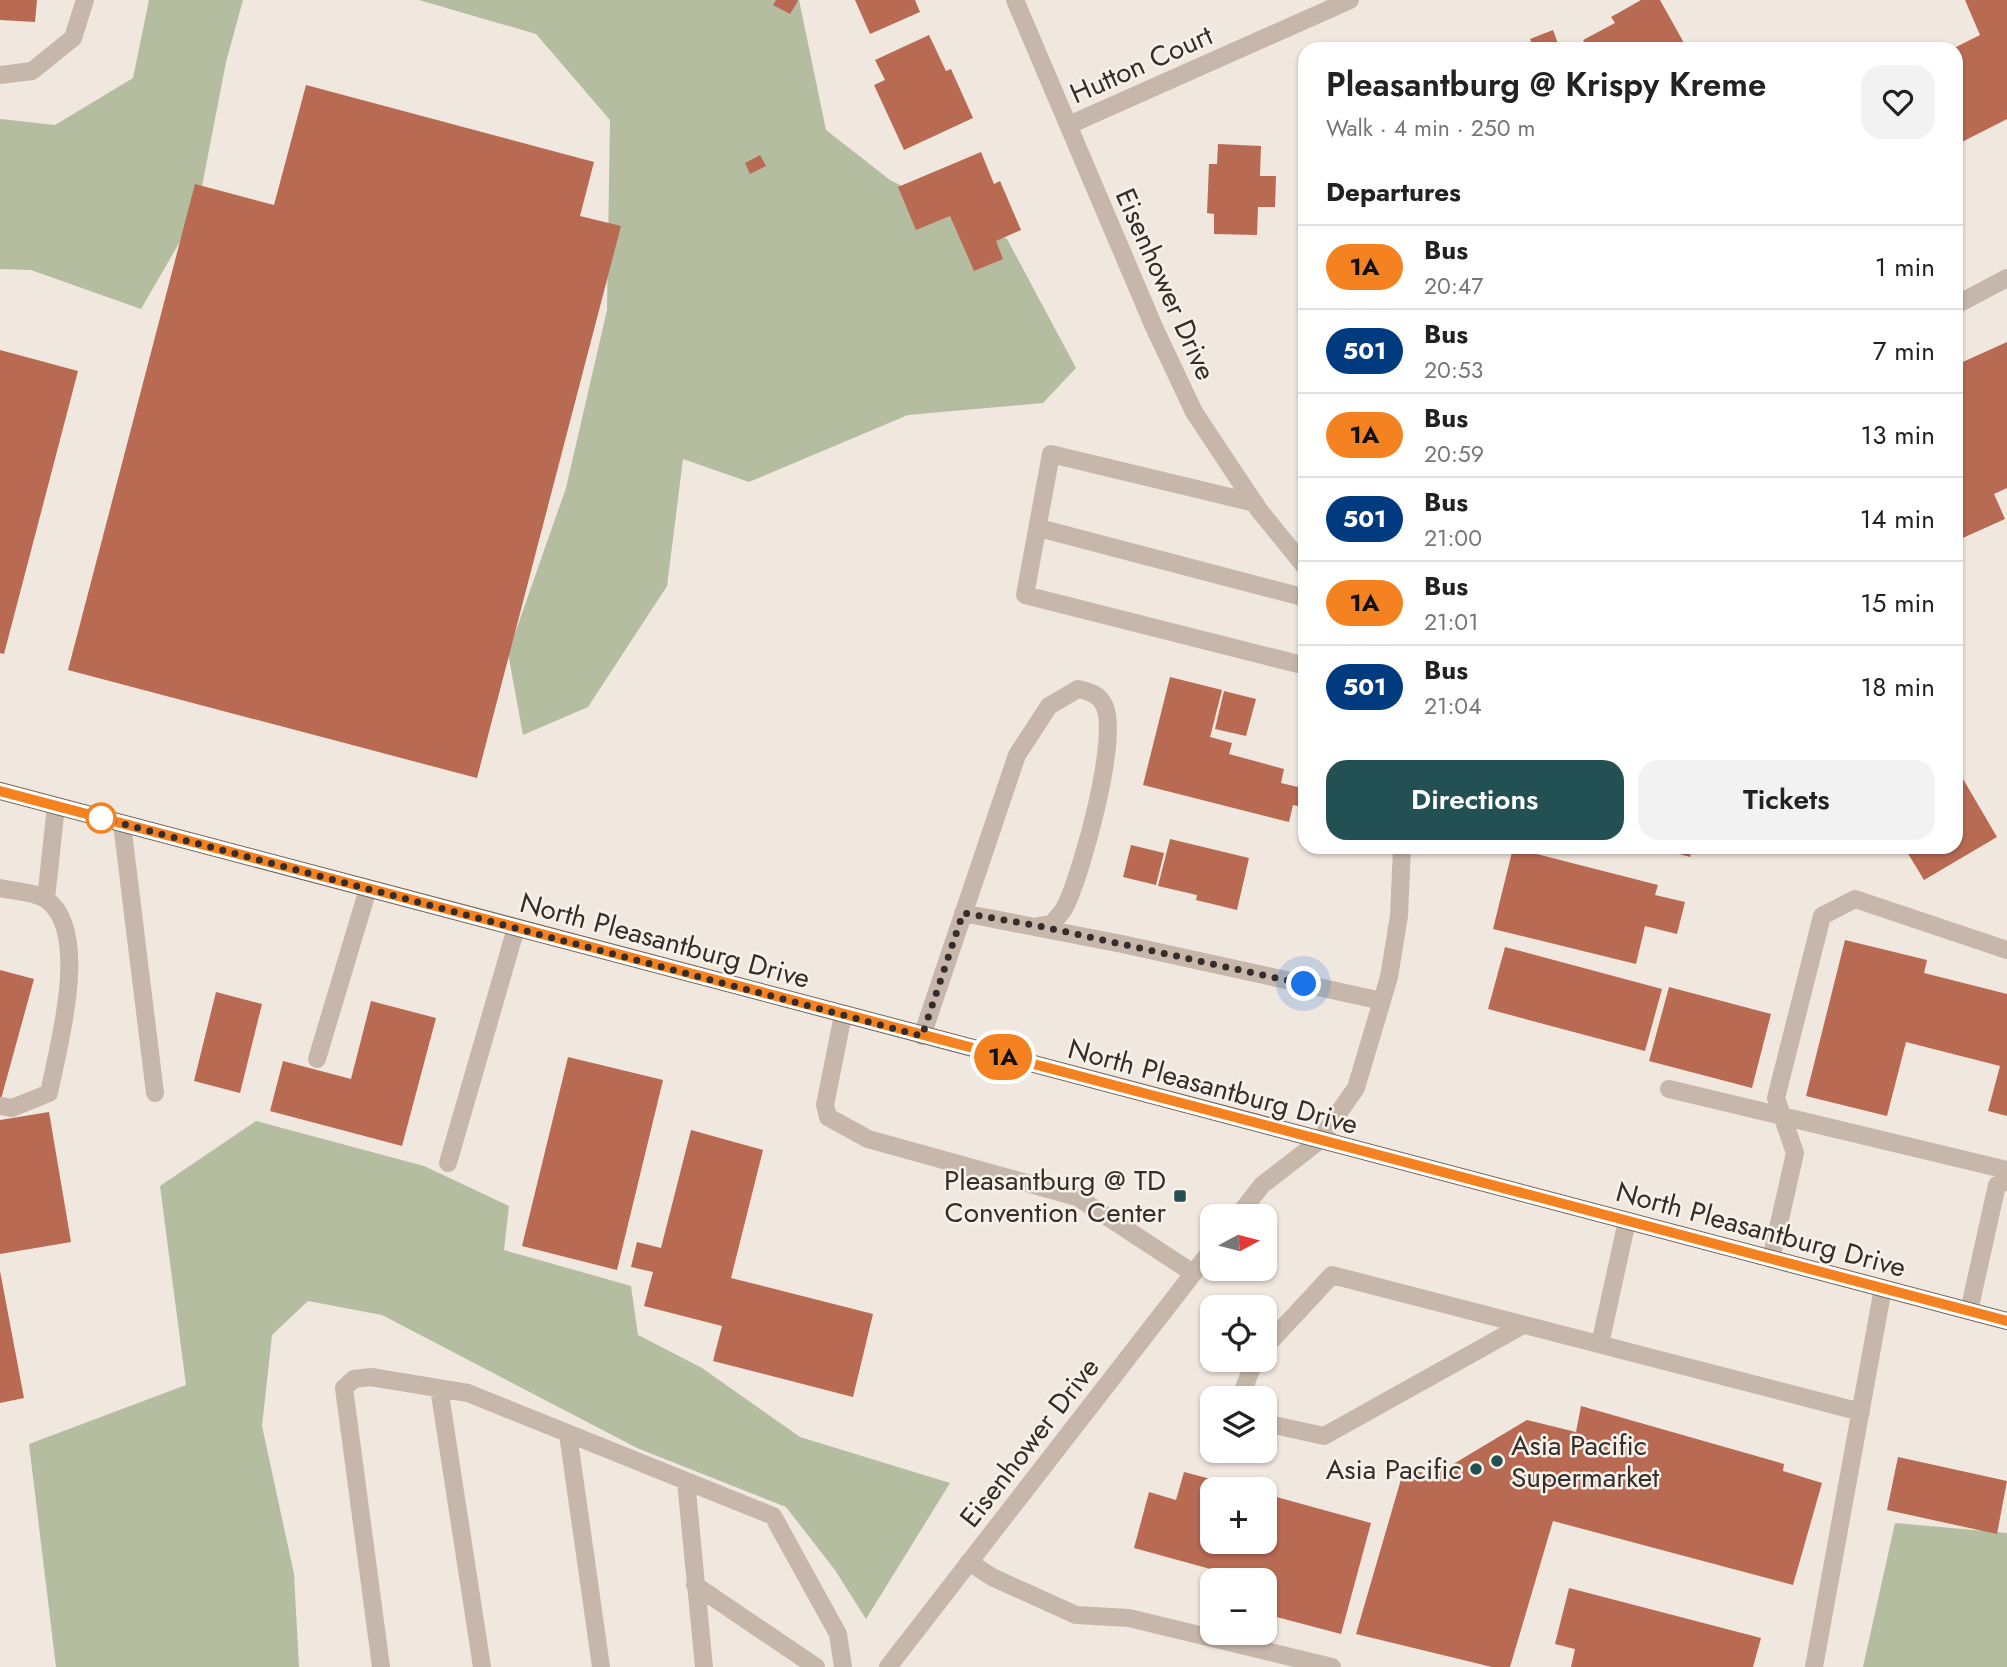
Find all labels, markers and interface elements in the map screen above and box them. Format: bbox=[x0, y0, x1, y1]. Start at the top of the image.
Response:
street label: Hutton Court bbox=[1063, 15, 1219, 114]
text: Pleasantburg @ Krispy Kreme bbox=[1326, 61, 1766, 108]
button: heart bbox=[1861, 65, 1935, 139]
text: Walk · 4 min · 250 m bbox=[1326, 111, 1535, 145]
text: Departures bbox=[1326, 173, 1461, 211]
street label: Eisenhower Drive bbox=[1105, 182, 1226, 387]
text: Bus bbox=[1424, 231, 1468, 269]
text: 1 min bbox=[1875, 248, 1935, 286]
text: 1A bbox=[1350, 249, 1379, 284]
text: 20:47 bbox=[1424, 269, 1483, 303]
text: Bus bbox=[1424, 315, 1468, 353]
text: 7 min bbox=[1873, 332, 1935, 370]
text: 501 bbox=[1343, 333, 1386, 368]
text: 20:53 bbox=[1424, 353, 1483, 387]
text: Bus bbox=[1424, 399, 1468, 437]
text: 13 min bbox=[1861, 416, 1935, 454]
text: 1A bbox=[1350, 417, 1379, 452]
text: 20:59 bbox=[1424, 437, 1484, 471]
text: Bus bbox=[1424, 483, 1468, 521]
text: 14 min bbox=[1860, 500, 1935, 538]
text: 501 bbox=[1343, 501, 1386, 536]
text: 21:00 bbox=[1424, 521, 1482, 555]
text: Bus bbox=[1424, 567, 1468, 605]
text: 15 min bbox=[1860, 584, 1935, 622]
text: 1A bbox=[1350, 585, 1379, 620]
text: 21:01 bbox=[1424, 605, 1479, 639]
text: Bus bbox=[1424, 651, 1468, 689]
text: 18 min bbox=[1861, 668, 1935, 706]
text: 501 bbox=[1343, 669, 1386, 704]
text: 21:04 bbox=[1424, 689, 1482, 723]
button: Directions bbox=[1326, 760, 1624, 840]
button: Tickets bbox=[1638, 760, 1935, 840]
unlabelled marker bbox=[86, 803, 116, 833]
street label: North Pleasantburg Drive bbox=[515, 882, 814, 999]
your location bbox=[1286, 966, 1321, 1001]
street label: North Pleasantburg Drive bbox=[1063, 1028, 1362, 1145]
line badge: 1A bbox=[972, 1034, 1034, 1080]
text: 1A bbox=[988, 1039, 1018, 1074]
place label: Pleasantburg @ TD Convention Center bbox=[944, 1160, 1166, 1233]
street label: North Pleasantburg Drive bbox=[1611, 1171, 1910, 1288]
marker: Pleasantburg @ TD Convention Center bbox=[1172, 1188, 1188, 1204]
north arrow bbox=[1200, 1204, 1278, 1281]
map controls bbox=[1200, 1204, 1277, 1645]
button: locate bbox=[1200, 1295, 1277, 1372]
street label: Eisenhower Drive bbox=[950, 1349, 1109, 1536]
button: layers bbox=[1200, 1386, 1277, 1463]
place label: Asia Pacific Supermarket bbox=[1511, 1425, 1659, 1498]
place label: Asia Pacific bbox=[1326, 1449, 1462, 1490]
marker: Asia Pacific Supermarket bbox=[1489, 1453, 1505, 1469]
marker: Asia Pacific bbox=[1468, 1461, 1484, 1477]
button: + bbox=[1200, 1477, 1277, 1554]
button: − bbox=[1200, 1568, 1277, 1645]

